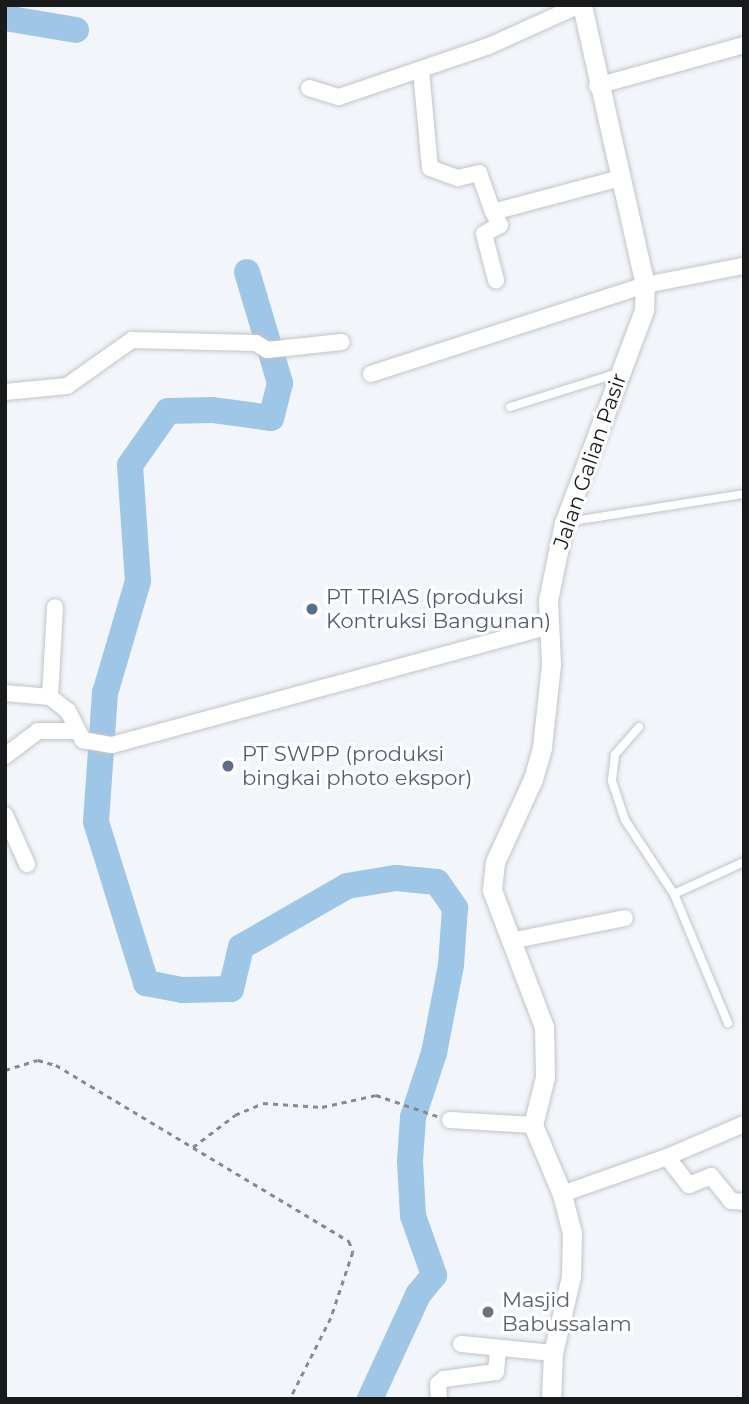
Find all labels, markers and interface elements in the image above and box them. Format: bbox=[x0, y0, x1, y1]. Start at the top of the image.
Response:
street label: Jalan Galian Pasir bbox=[548, 370, 632, 552]
place label: PT TRIAS (produksi Kontruksi Bangunan) bbox=[326, 584, 551, 634]
marker: PT TRIAS (produksi Kontruksi Bangunan) bbox=[304, 601, 320, 617]
place label: PT SWPP (produksi bingkai photo ekspor) bbox=[242, 741, 472, 791]
marker: PT SWPP (produksi bingkai photo ekspor) bbox=[220, 758, 236, 774]
place label: Masjid Babussalam bbox=[502, 1287, 632, 1337]
marker: Masjid Babussalam bbox=[480, 1304, 496, 1320]

